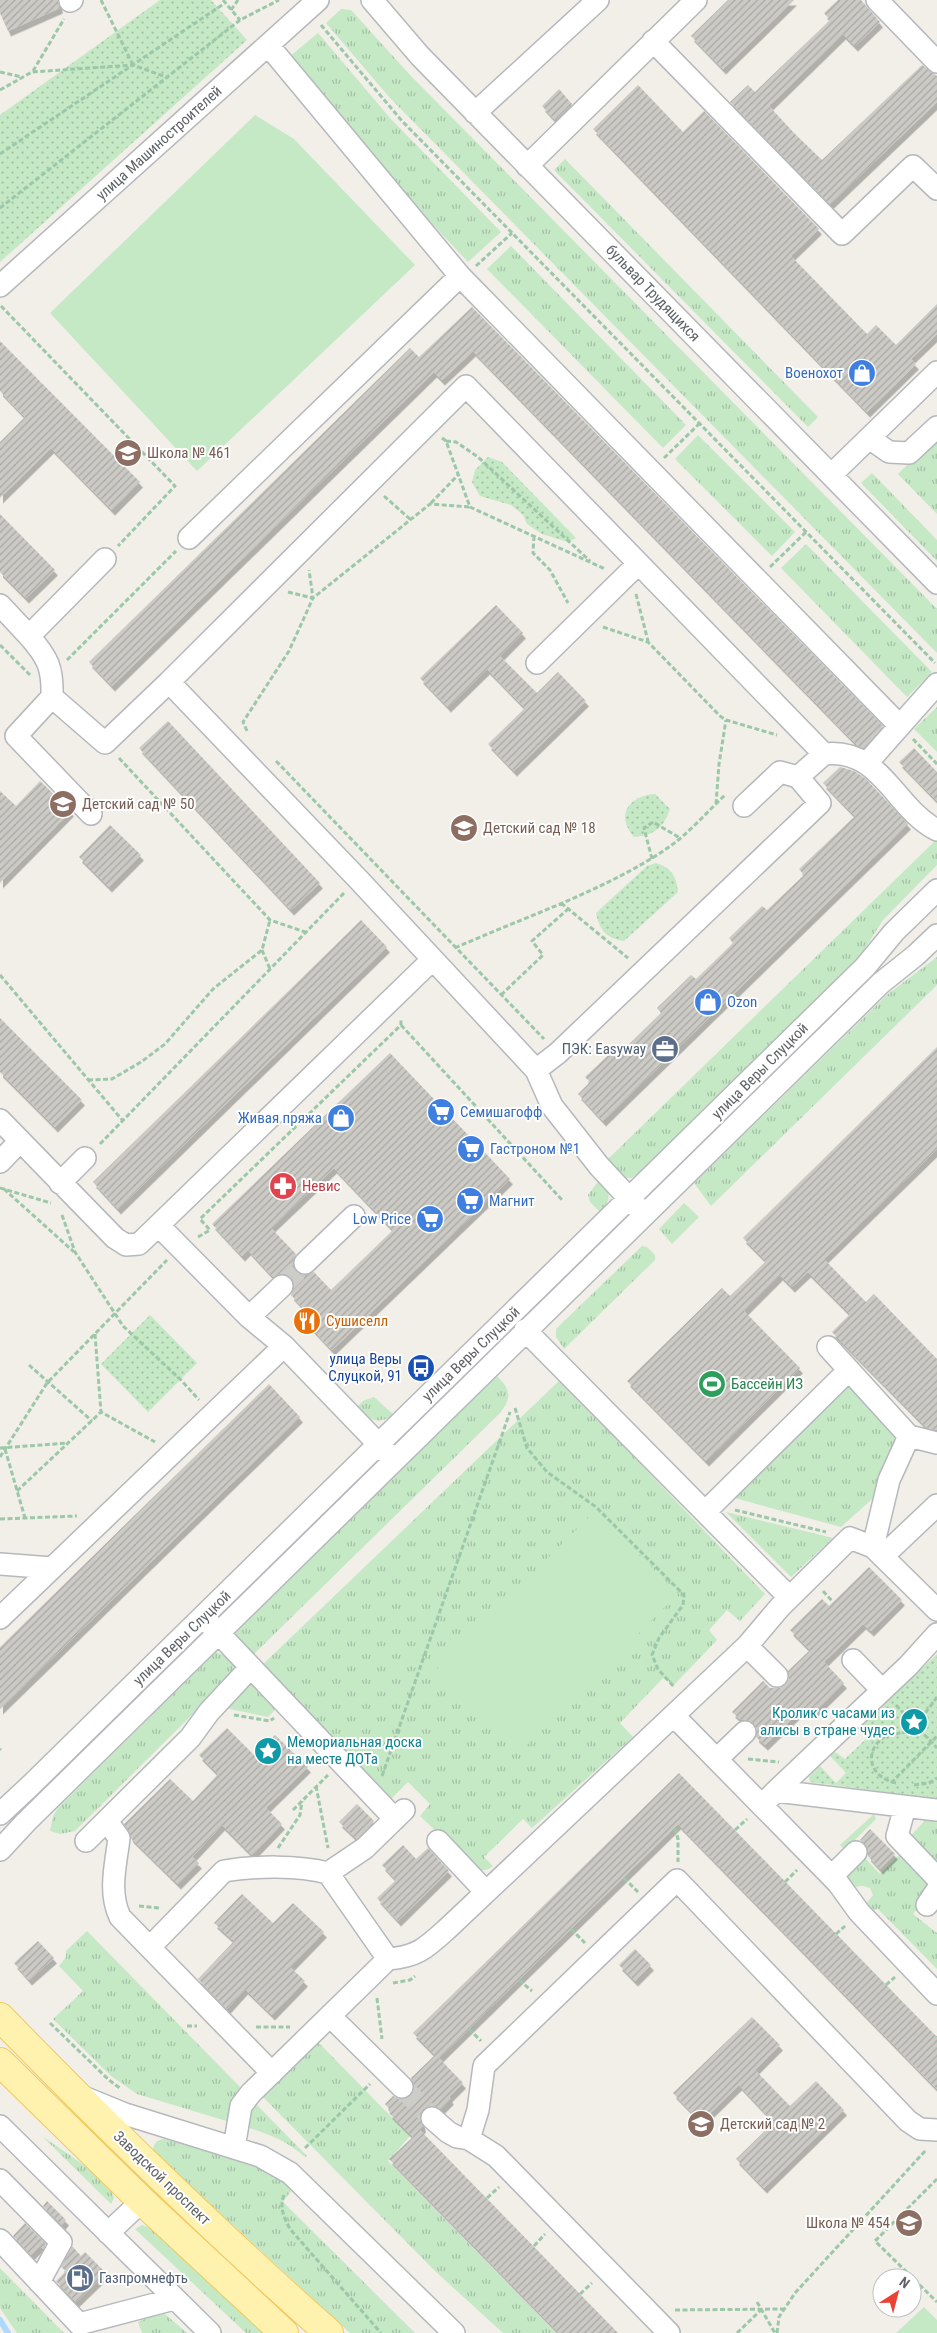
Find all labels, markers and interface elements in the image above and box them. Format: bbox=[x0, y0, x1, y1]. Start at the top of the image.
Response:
street label: улица Машиностроителей bbox=[93, 82, 225, 204]
street label: бульвар Трудящихся bbox=[602, 241, 704, 345]
shop icon: Военохот bbox=[847, 358, 877, 388]
place label: Военохот bbox=[785, 364, 843, 382]
school or university icon: Школа № 461 bbox=[113, 438, 143, 468]
place label: Школа № 461 bbox=[147, 444, 231, 462]
school or university icon: Детский сад № 50 bbox=[48, 789, 78, 819]
place label: Детский сад № 50 bbox=[82, 795, 195, 813]
school or university icon: Детский сад № 18 bbox=[449, 813, 479, 843]
place label: Детский сад № 18 bbox=[483, 819, 596, 837]
shop icon: Ozon bbox=[693, 987, 723, 1017]
place label: Ozon bbox=[727, 993, 757, 1011]
street label: улица Веры Слуцкой bbox=[708, 1019, 812, 1123]
office icon: ПЭК: Easyway bbox=[650, 1034, 680, 1064]
place label: ПЭК: Easyway bbox=[562, 1040, 646, 1058]
supermarket icon: Семишагофф bbox=[426, 1097, 456, 1127]
shop icon: Живая пряжа bbox=[326, 1103, 356, 1133]
place label: Семишагофф bbox=[460, 1103, 542, 1121]
place label: Живая пряжа bbox=[238, 1109, 322, 1127]
supermarket icon: Гастроном №1 bbox=[456, 1134, 486, 1164]
place label: Гастроном №1 bbox=[490, 1140, 580, 1158]
pharmacy icon: Невис bbox=[268, 1171, 298, 1201]
place label: Невис bbox=[302, 1177, 341, 1195]
supermarket icon: Магнит bbox=[455, 1186, 485, 1216]
place label: Магнит bbox=[489, 1192, 535, 1210]
supermarket icon: Low Price bbox=[415, 1204, 445, 1234]
place label: Low Price bbox=[353, 1210, 411, 1228]
street label: улица Веры Слуцкой bbox=[419, 1303, 523, 1405]
restaurant icon: Сушиселл bbox=[292, 1306, 322, 1336]
place label: Сушиселл bbox=[326, 1312, 388, 1330]
place label: улица Веры Слуцкой, 91 bbox=[328, 1350, 402, 1385]
bus stop icon: улица Веры Слуцкой, 91 bbox=[406, 1353, 436, 1383]
sports icon: Бассейн ИЗ bbox=[697, 1369, 727, 1399]
place label: Бассейн ИЗ bbox=[731, 1375, 803, 1393]
street label: улица Веры Слуцкой bbox=[130, 1587, 234, 1689]
place label: Кролик с часами из алисы в стране чудес bbox=[760, 1704, 895, 1739]
place icon: Кролик с часами из алисы в стране чудес bbox=[899, 1707, 929, 1737]
place label: Мемориальная доска на месте ДОТа bbox=[287, 1733, 422, 1768]
place icon: Мемориальная доска на месте ДОТа bbox=[253, 1736, 283, 1766]
school or university icon: Детский сад № 2 bbox=[686, 2109, 716, 2139]
place label: Детский сад № 2 bbox=[720, 2115, 825, 2133]
street label: Заводской проспект bbox=[110, 2127, 214, 2229]
school or university icon: Школа № 454 bbox=[894, 2208, 924, 2238]
place label: Школа № 454 bbox=[806, 2214, 890, 2232]
fuel station icon: Газпромнефть bbox=[65, 2263, 95, 2293]
north arrow bbox=[872, 2268, 922, 2318]
place label: Газпромнефть bbox=[99, 2269, 188, 2287]
text: N bbox=[896, 2273, 913, 2291]

